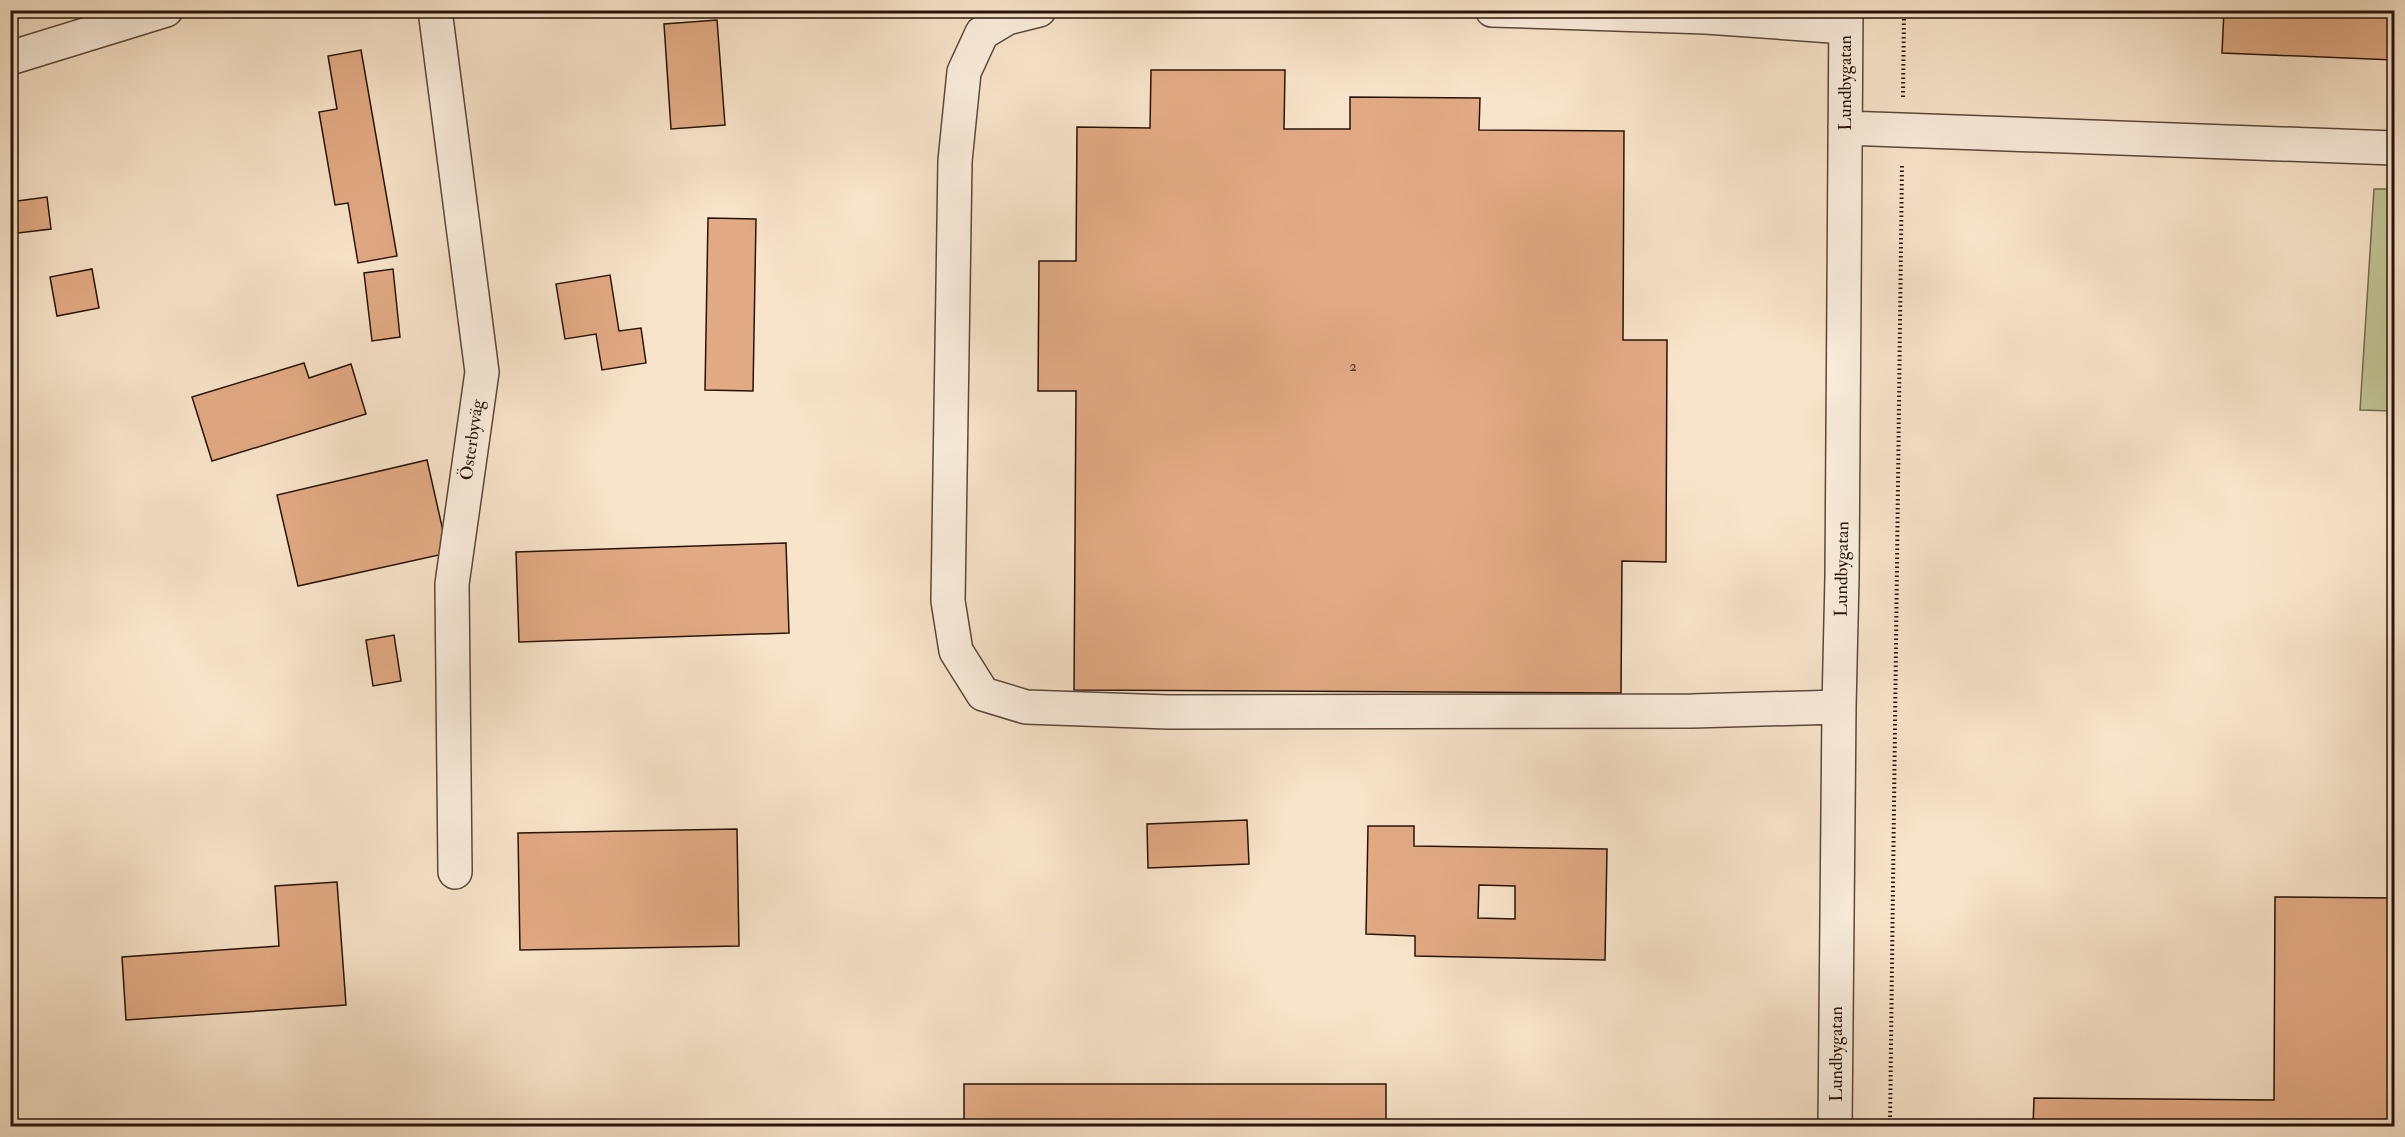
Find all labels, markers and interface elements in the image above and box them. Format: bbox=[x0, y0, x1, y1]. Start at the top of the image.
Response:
street label: Lundbygatan bbox=[1834, 35, 1857, 131]
house number: 2 bbox=[1349, 357, 1357, 376]
street label: Österbyväg bbox=[455, 397, 489, 482]
street label: Lundbygatan bbox=[1830, 521, 1854, 617]
street label: Lundbygatan bbox=[1825, 1006, 1848, 1102]

